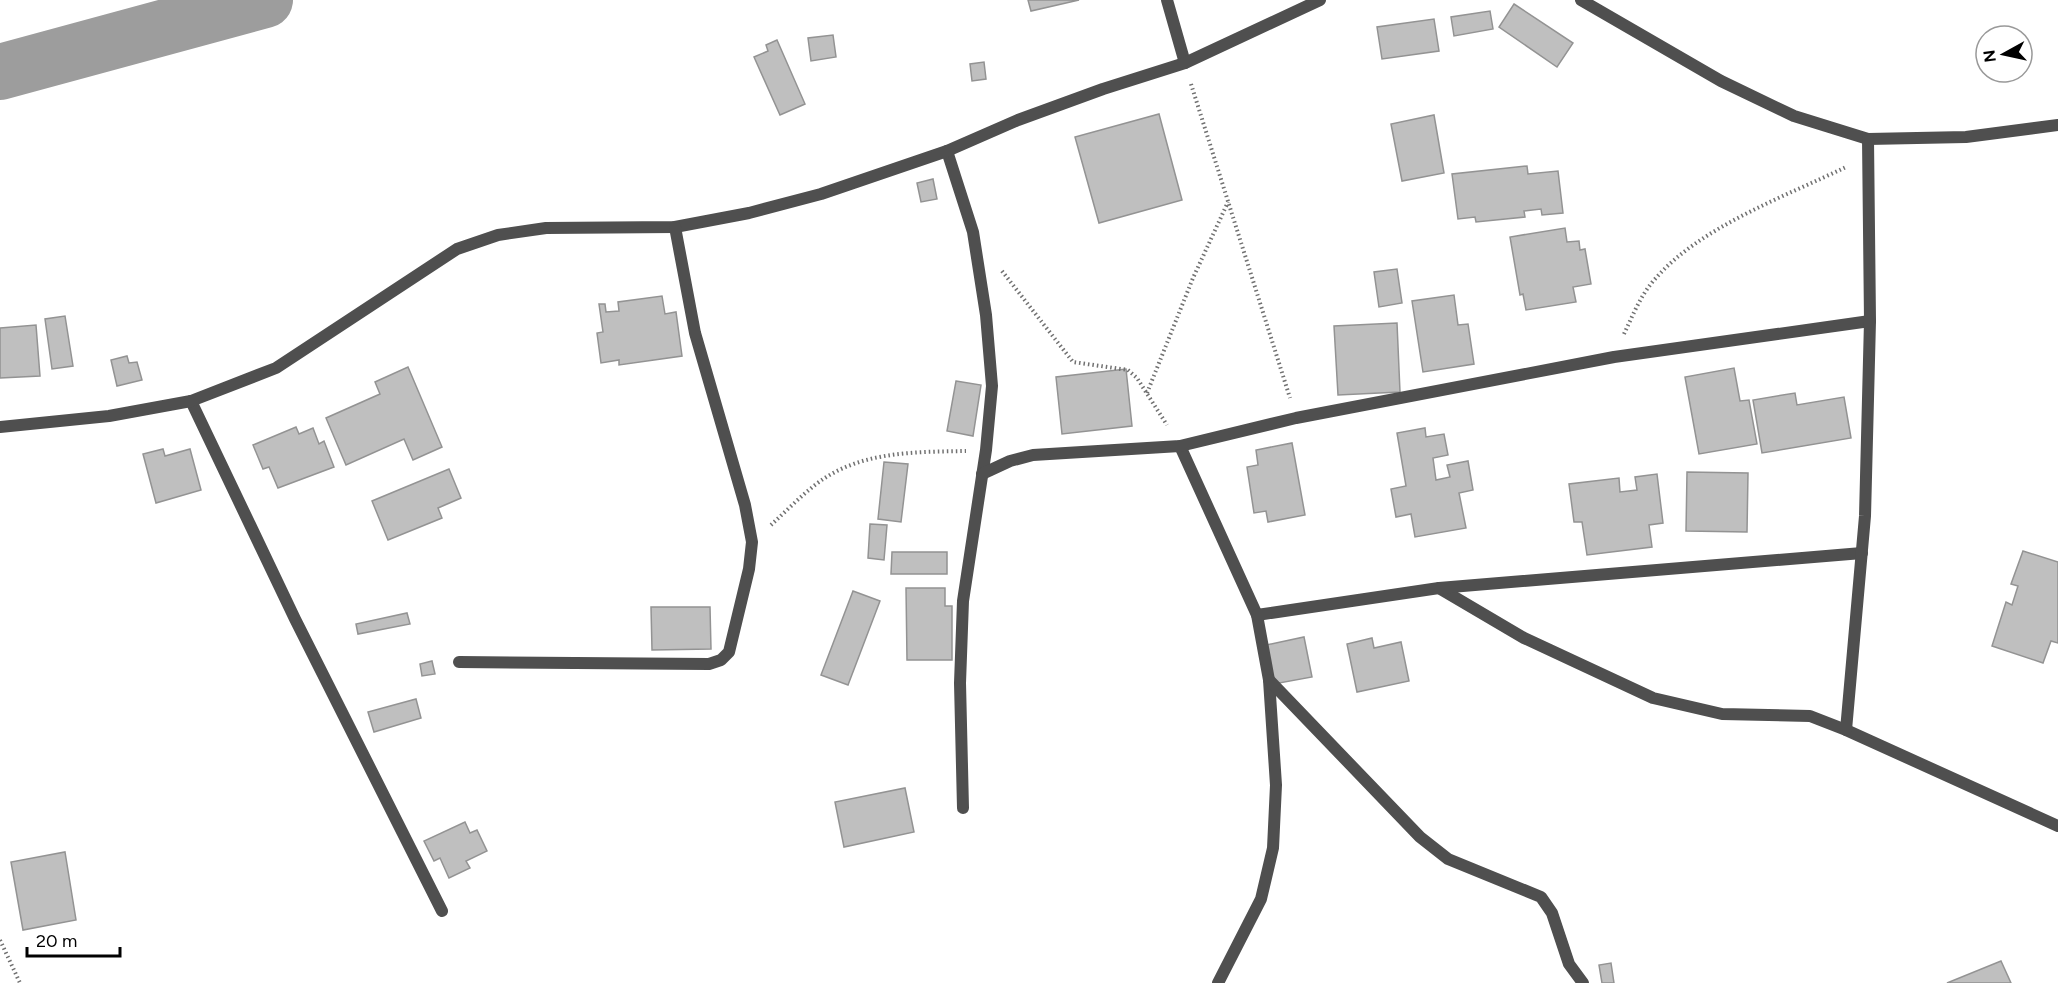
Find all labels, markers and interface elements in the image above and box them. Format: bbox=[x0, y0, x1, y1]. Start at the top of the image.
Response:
north arrow bbox=[1974, 24, 2034, 84]
text: N bbox=[1979, 49, 2000, 63]
scale bar bbox=[27, 920, 120, 958]
text: 20 m bbox=[36, 930, 77, 952]

